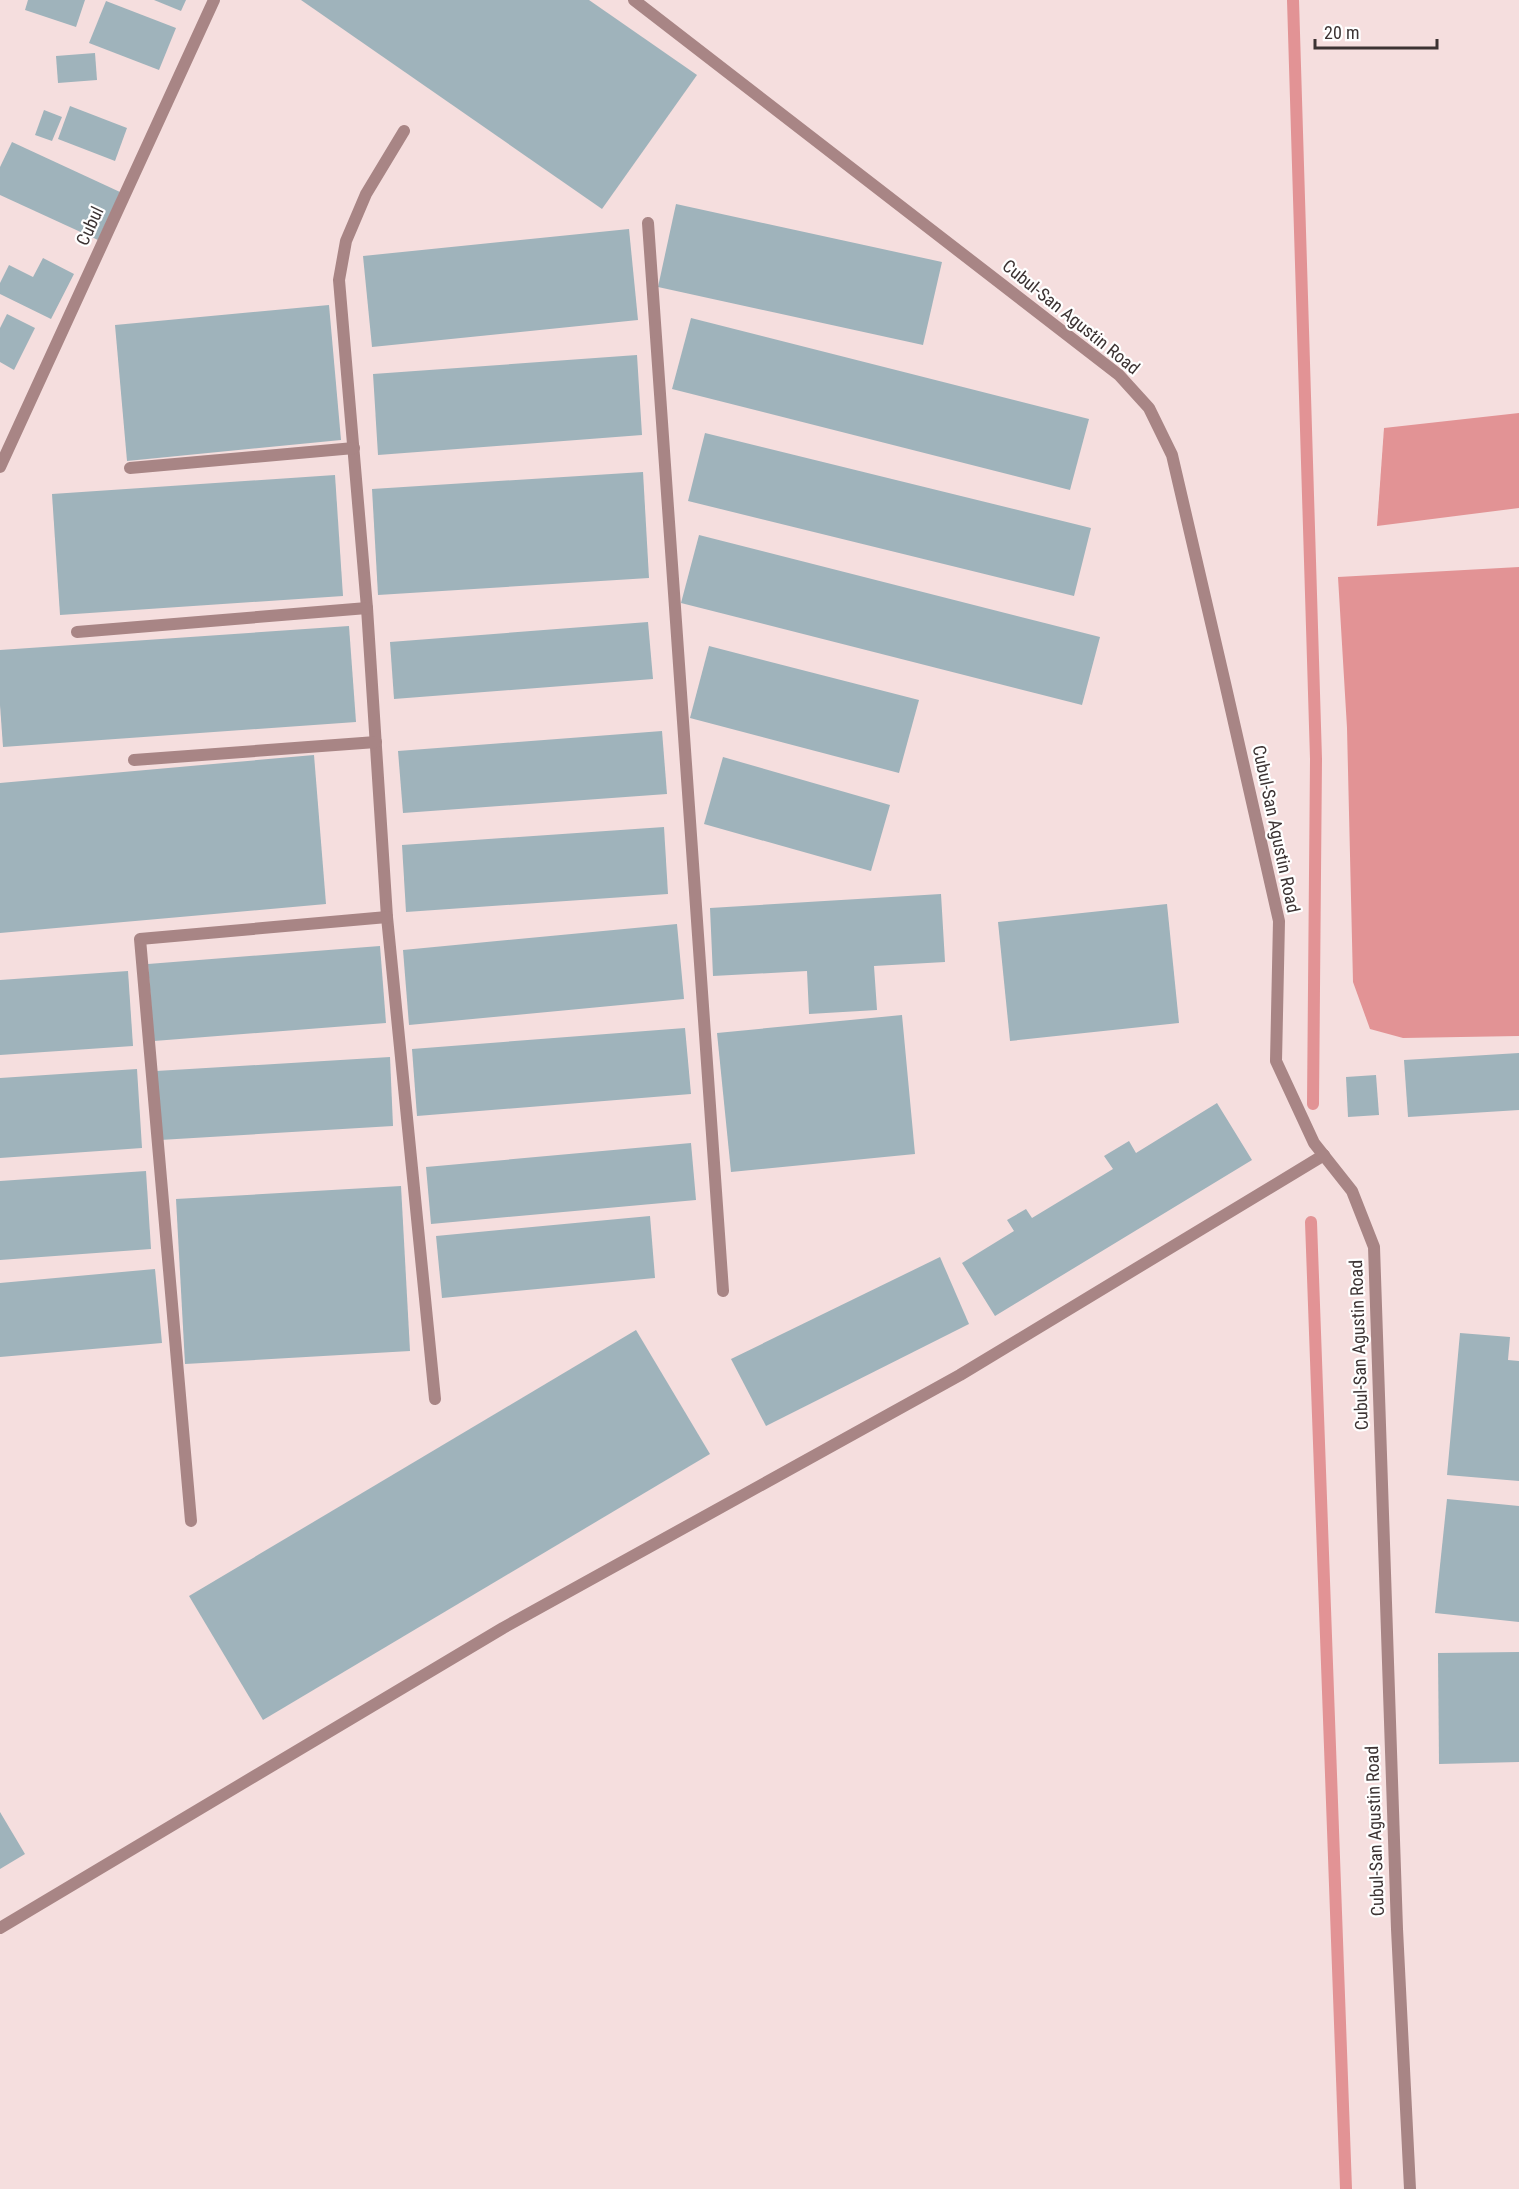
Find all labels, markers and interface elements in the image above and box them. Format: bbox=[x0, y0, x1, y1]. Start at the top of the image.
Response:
scale bar bbox=[1315, 12, 1436, 50]
text: 20 m bbox=[1324, 22, 1359, 43]
street label: Cubul bbox=[71, 203, 108, 249]
street label: Cubul-San Agustin Road bbox=[998, 255, 1144, 378]
street label: Cubul-San Agustin Road bbox=[1248, 743, 1304, 914]
street label: Cubul-San Agustin Road bbox=[1345, 1259, 1372, 1431]
street label: Cubul-San Agustin Road bbox=[1361, 1745, 1388, 1917]

